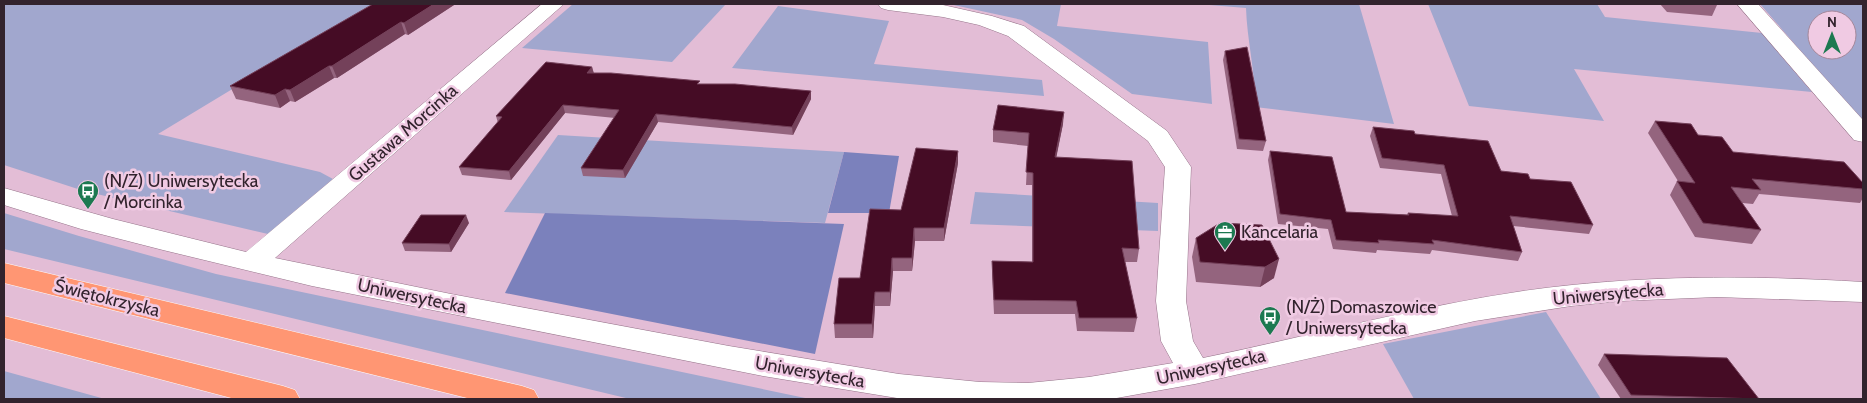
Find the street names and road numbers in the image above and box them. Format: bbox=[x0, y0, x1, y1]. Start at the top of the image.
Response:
street label: Gustawa Morcinka bbox=[344, 79, 462, 186]
street label: Świętokrzyska bbox=[52, 274, 162, 322]
street label: Uniwersytecka bbox=[355, 274, 469, 318]
street label: Uniwersytecka bbox=[1552, 278, 1665, 310]
street label: Uniwersytecka bbox=[1154, 345, 1268, 389]
street label: Uniwersytecka bbox=[753, 352, 867, 393]

